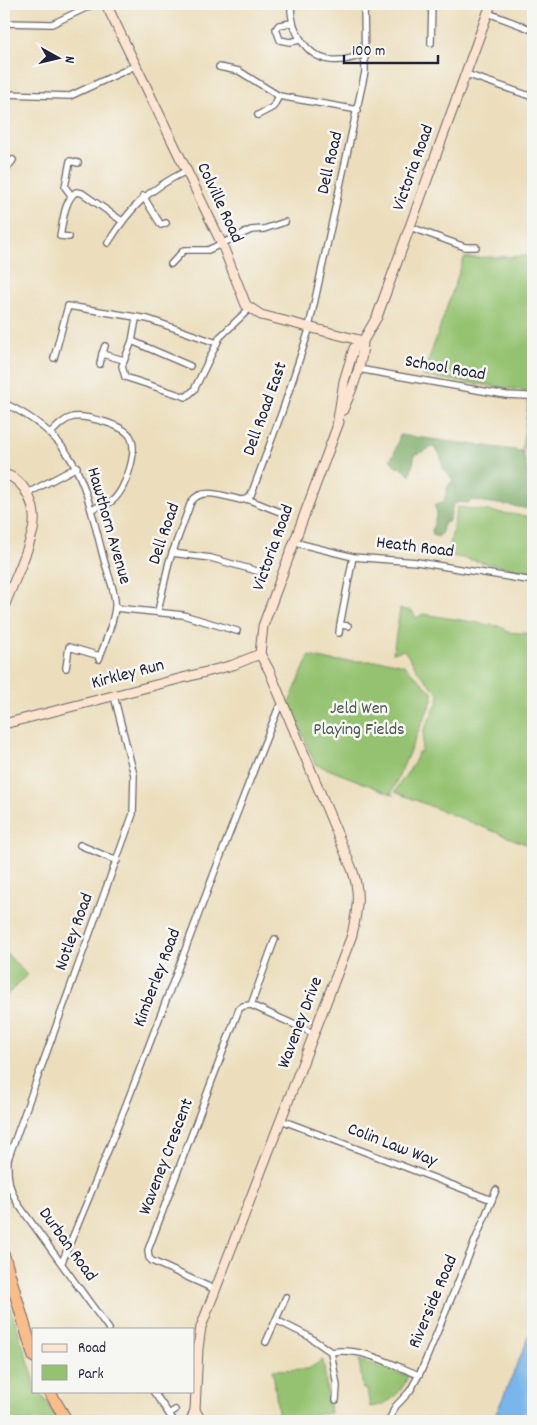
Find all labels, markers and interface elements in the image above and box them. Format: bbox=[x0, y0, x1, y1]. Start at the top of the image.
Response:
north arrow bbox=[32, 32, 82, 82]
scale bar bbox=[344, 32, 438, 64]
text: 100 m bbox=[352, 41, 385, 63]
text: N bbox=[58, 55, 79, 64]
street label: Victoria Road bbox=[387, 121, 441, 215]
street label: Dell Road bbox=[312, 129, 350, 197]
street label: Colville Road bbox=[189, 159, 249, 247]
street label: School Road bbox=[403, 350, 487, 388]
street label: Dell Road East bbox=[237, 358, 295, 460]
street label: Hawthorn Avenue bbox=[79, 465, 137, 587]
street label: Dell Road bbox=[143, 500, 187, 568]
street label: Victoria Road bbox=[247, 501, 301, 595]
street label: Heath Road bbox=[375, 531, 455, 565]
street label: Kirkley Run bbox=[89, 653, 167, 697]
park label: Jeld Wen Playing Fields bbox=[313, 697, 405, 743]
street label: Notley Road bbox=[49, 890, 101, 974]
street label: Kimberley Road bbox=[128, 925, 188, 1031]
street label: Waveney Drive bbox=[272, 973, 330, 1073]
street label: Waveney Crescent bbox=[133, 1095, 201, 1219]
street label: Colin Law Way bbox=[343, 1117, 441, 1175]
street label: Durban Road bbox=[32, 1203, 102, 1287]
street label: Riverside Road bbox=[403, 1251, 465, 1353]
legend bbox=[32, 1328, 195, 1392]
text: Road bbox=[78, 1338, 106, 1360]
text: Park bbox=[78, 1364, 104, 1386]

